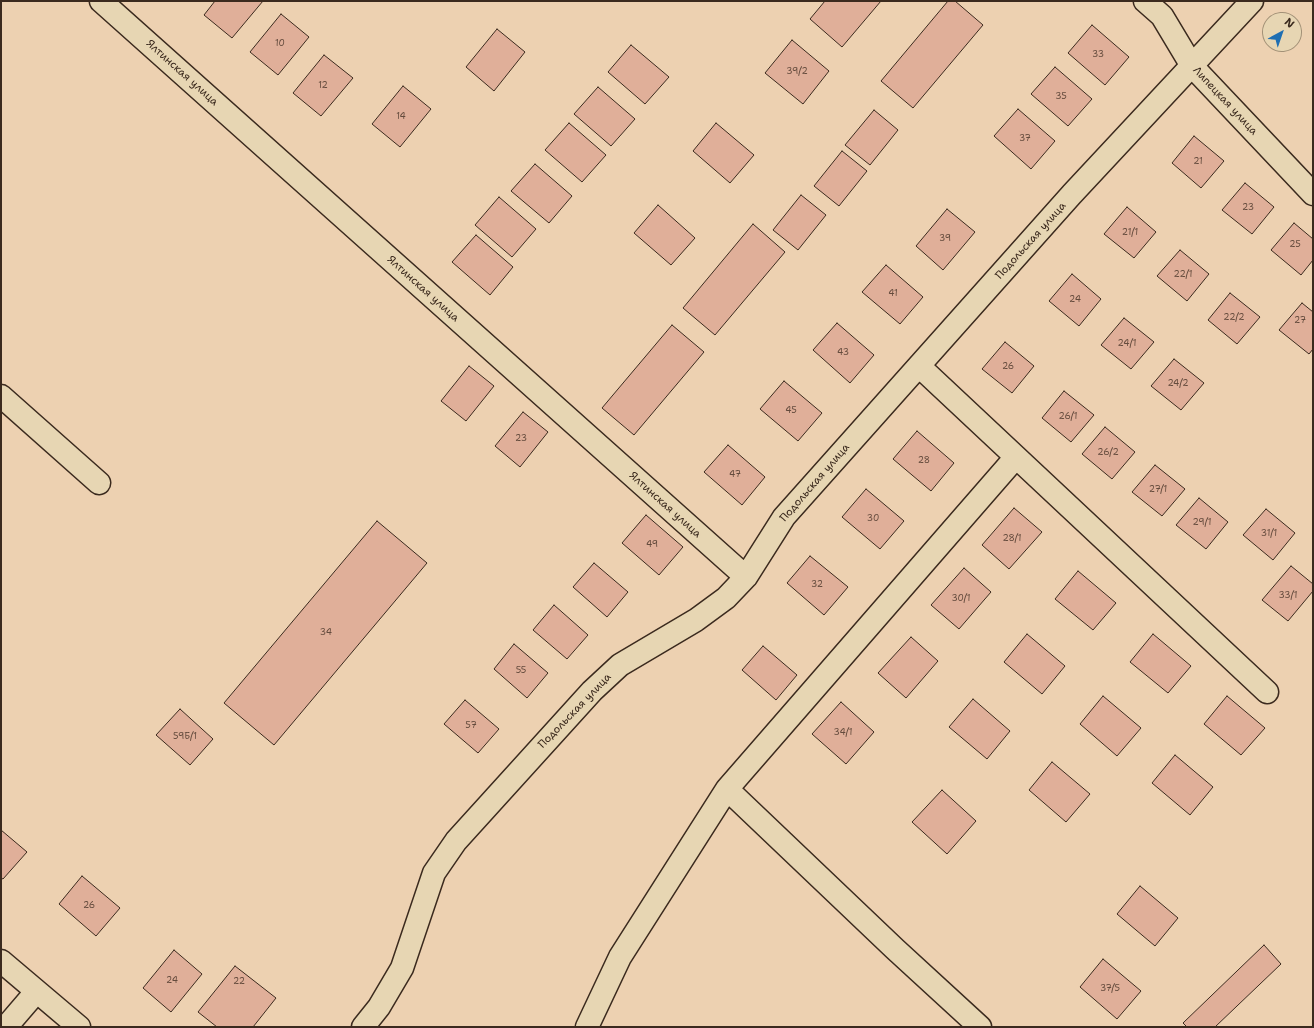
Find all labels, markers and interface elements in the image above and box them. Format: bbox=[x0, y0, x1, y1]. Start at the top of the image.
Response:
north arrow bbox=[1262, 12, 1302, 52]
text: N bbox=[1281, 15, 1298, 32]
street label: Ялтинская улица bbox=[143, 37, 221, 109]
house number: 10 bbox=[275, 39, 285, 49]
house number: 33 bbox=[1092, 50, 1104, 60]
street label: Липецкая улица bbox=[1190, 64, 1260, 138]
house number: 39/2 bbox=[786, 67, 808, 77]
house number: 12 bbox=[318, 81, 328, 91]
house number: 35 bbox=[1055, 92, 1067, 102]
house number: 14 bbox=[396, 112, 406, 122]
house number: 37 bbox=[1019, 134, 1031, 144]
house number: 21 bbox=[1193, 157, 1203, 167]
street label: Подольская улица bbox=[993, 200, 1069, 282]
house number: 23 bbox=[1242, 203, 1254, 213]
house number: 21/1 bbox=[1122, 228, 1138, 238]
house number: 39 bbox=[939, 234, 951, 244]
house number: 25 bbox=[1289, 240, 1301, 250]
street label: Ялтинская улица bbox=[384, 253, 462, 325]
house number: 22/1 bbox=[1174, 270, 1192, 280]
house number: 41 bbox=[888, 289, 898, 299]
house number: 24 bbox=[1069, 295, 1081, 305]
house number: 22/2 bbox=[1223, 313, 1245, 323]
house number: 27 bbox=[1294, 316, 1306, 326]
house number: 24/1 bbox=[1118, 339, 1136, 349]
house number: 43 bbox=[837, 348, 849, 358]
house number: 26 bbox=[1002, 362, 1014, 372]
house number: 24/2 bbox=[1167, 379, 1189, 389]
house number: 45 bbox=[785, 406, 797, 416]
house number: 26/1 bbox=[1059, 412, 1077, 422]
house number: 23 bbox=[515, 434, 527, 444]
street label: Подольская улица bbox=[777, 441, 853, 525]
house number: 26/2 bbox=[1097, 448, 1119, 458]
house number: 28 bbox=[918, 456, 930, 466]
street label: Ялтинская улица bbox=[626, 469, 704, 541]
house number: 47 bbox=[729, 470, 741, 480]
house number: 27/1 bbox=[1149, 485, 1167, 495]
house number: 30 bbox=[867, 514, 879, 524]
house number: 29/1 bbox=[1193, 518, 1211, 528]
house number: 31/1 bbox=[1261, 529, 1277, 539]
house number: 28/1 bbox=[1002, 534, 1022, 544]
house number: 49 bbox=[646, 540, 658, 550]
house number: 32 bbox=[811, 580, 823, 590]
house number: 33/1 bbox=[1279, 591, 1297, 601]
house number: 30/1 bbox=[951, 594, 971, 604]
house number: 34 bbox=[320, 628, 332, 638]
house number: 55 bbox=[516, 666, 526, 676]
street label: Подольская улица bbox=[536, 671, 614, 751]
house number: 57 bbox=[465, 721, 477, 731]
house number: 34/1 bbox=[833, 728, 853, 738]
house number: 59Б/1 bbox=[173, 732, 197, 742]
house number: 26 bbox=[83, 901, 95, 911]
house number: 24 bbox=[166, 976, 178, 986]
house number: 22 bbox=[233, 977, 245, 987]
house number: 37/5 bbox=[1100, 984, 1120, 994]

